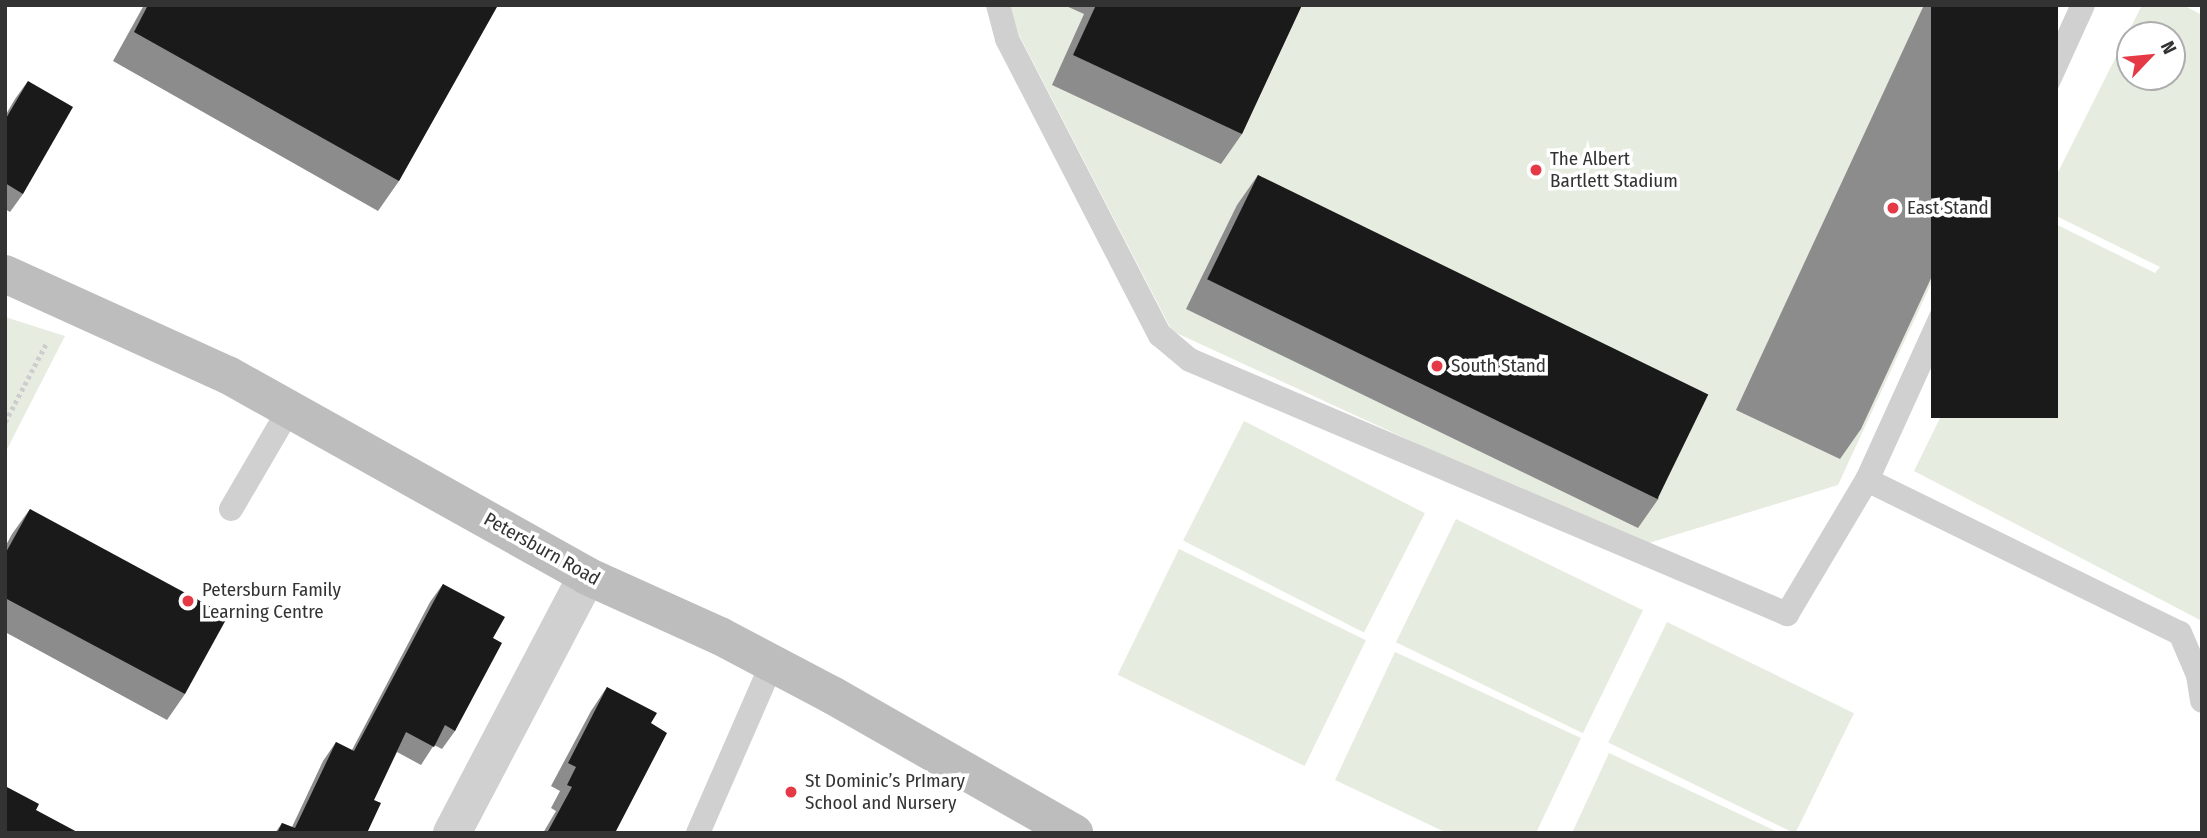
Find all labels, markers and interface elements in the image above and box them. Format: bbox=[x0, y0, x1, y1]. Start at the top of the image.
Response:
north arrow bbox=[2116, 21, 2186, 91]
text: N bbox=[2156, 37, 2181, 58]
place label: The Albert Bartlett Stadium bbox=[1550, 148, 1678, 192]
marker: The Albert Bartlett Stadium bbox=[1528, 162, 1544, 178]
place label: East Stand bbox=[1907, 197, 1989, 219]
marker: East Stand bbox=[1885, 200, 1901, 216]
place label: South Stand bbox=[1451, 355, 1546, 377]
marker: South Stand bbox=[1429, 358, 1445, 374]
street label: Petersburn Road bbox=[480, 508, 604, 590]
place label: Petersburn Family Learning Centre bbox=[202, 579, 341, 623]
marker: Petersburn Family Learning Centre bbox=[180, 593, 196, 609]
place label: St Dominic’s PrImary School and Nursery bbox=[805, 770, 965, 814]
marker: St Dominic’s PrImary School and Nursery bbox=[783, 784, 799, 800]

